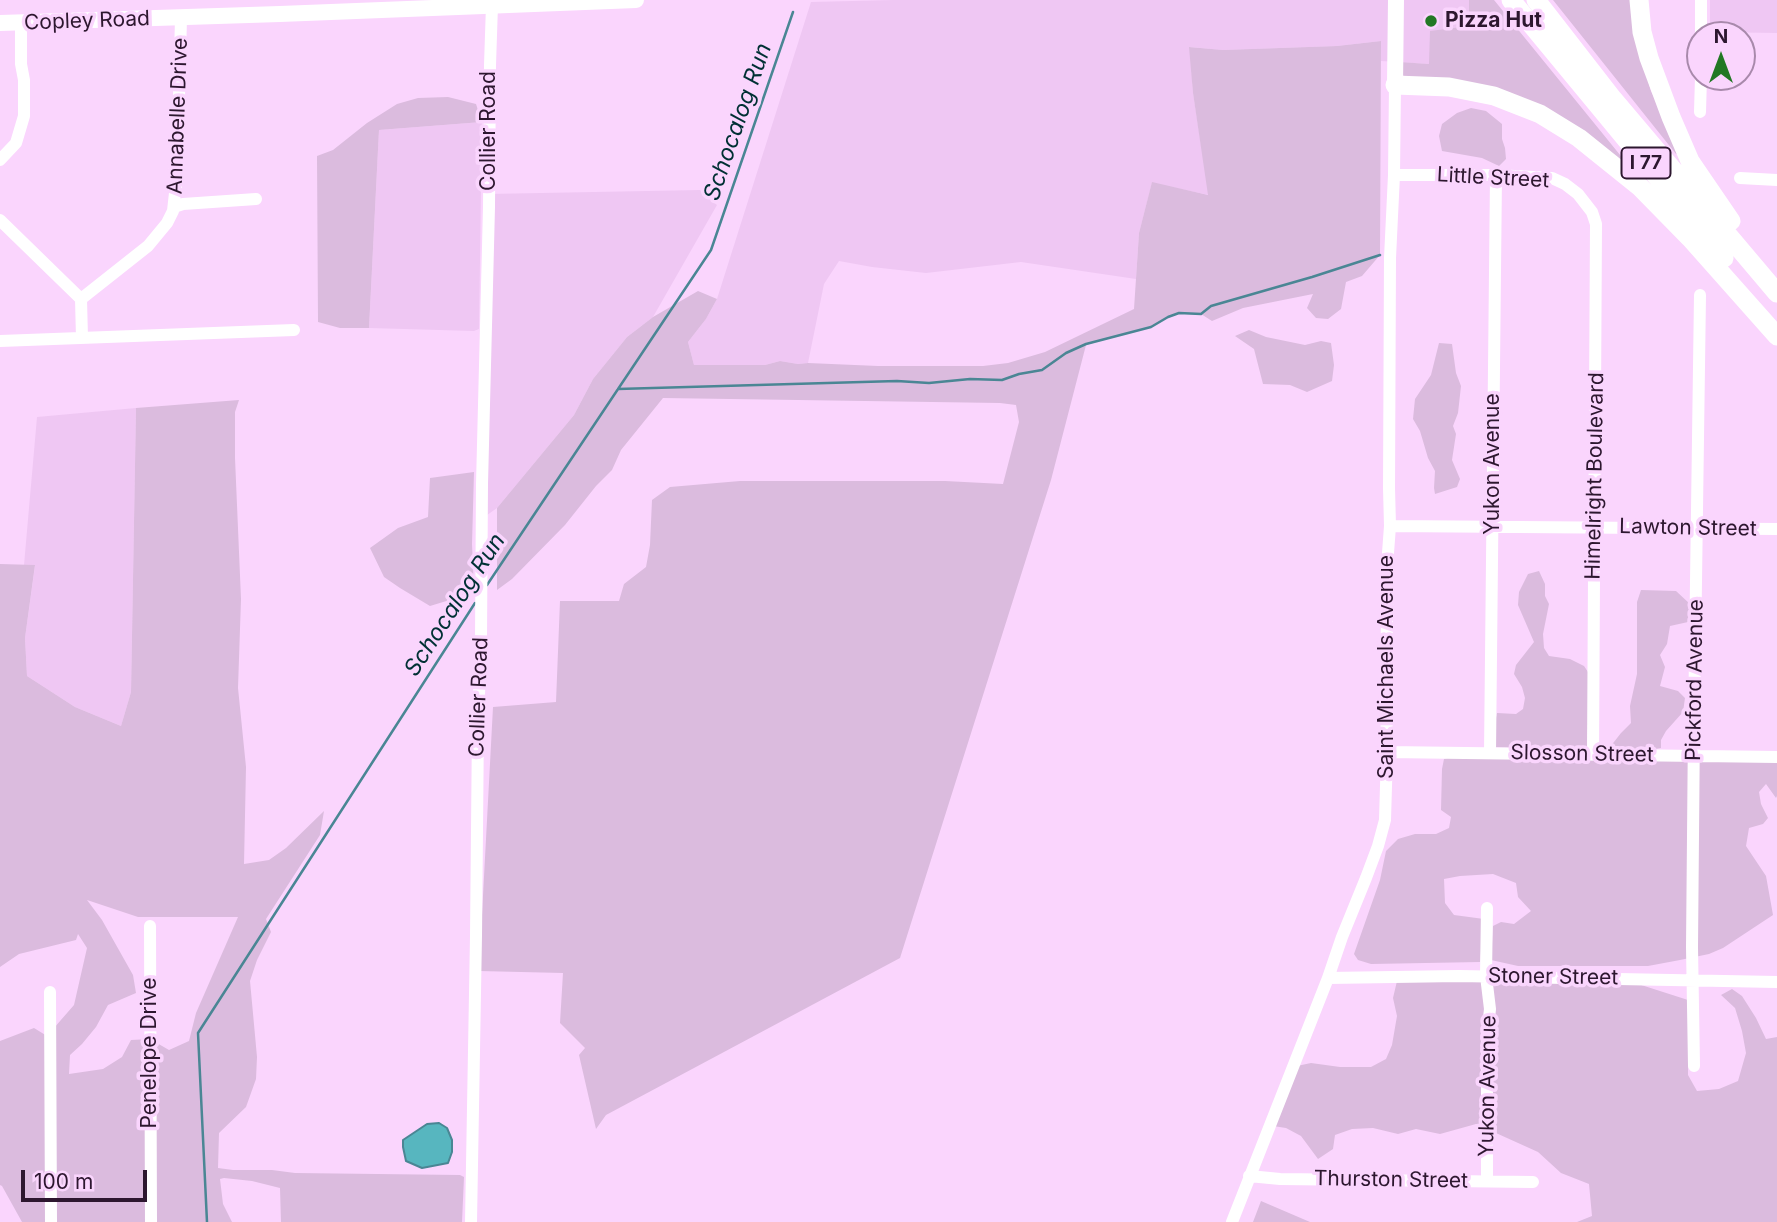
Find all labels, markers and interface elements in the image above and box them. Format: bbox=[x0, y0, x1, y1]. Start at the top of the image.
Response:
street label: Copley Road bbox=[24, 6, 150, 36]
place label: Pizza Hut bbox=[1445, 8, 1542, 34]
marker: Pizza Hut bbox=[1423, 13, 1439, 29]
north arrow bbox=[1686, 21, 1756, 91]
text: N bbox=[1714, 25, 1728, 48]
street label: Annabelle Drive bbox=[163, 37, 193, 195]
water label: Schocalog Run bbox=[698, 40, 778, 204]
street label: Collier Road bbox=[476, 71, 502, 191]
road number: I 77 bbox=[1622, 148, 1670, 178]
street label: Little Street bbox=[1436, 162, 1550, 194]
street label: Himelright Boulevard bbox=[1581, 372, 1609, 580]
street label: Yukon Avenue bbox=[1480, 393, 1506, 535]
street label: Lawton Street bbox=[1619, 514, 1757, 542]
water label: Schocalog Run bbox=[399, 528, 511, 682]
street label: Saint Michaels Avenue bbox=[1374, 555, 1400, 779]
street label: Pickford Avenue bbox=[1681, 599, 1709, 761]
street label: Collier Road bbox=[464, 637, 494, 757]
street label: Slosson Street bbox=[1510, 740, 1654, 768]
street label: Stoner Street bbox=[1488, 963, 1618, 991]
street label: Penelope Drive bbox=[137, 978, 163, 1128]
street label: Yukon Avenue bbox=[1474, 1015, 1502, 1157]
scale bar bbox=[24, 1156, 150, 1200]
street label: Thurston Street bbox=[1314, 1166, 1468, 1194]
text: 100 m bbox=[34, 1169, 93, 1194]

